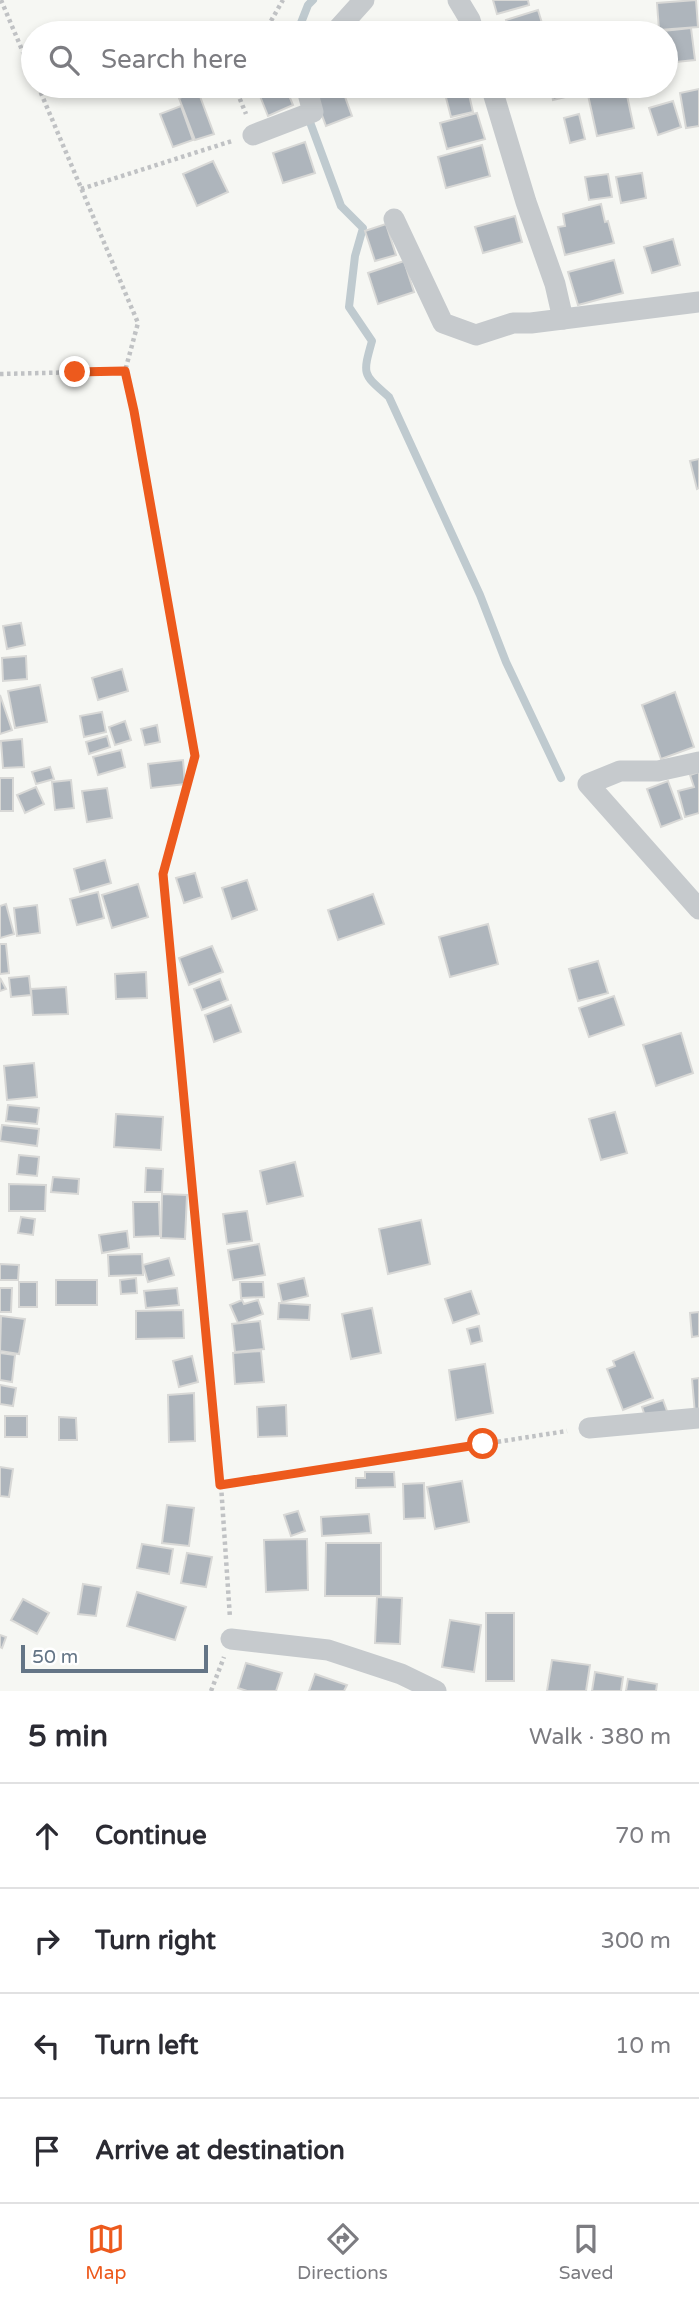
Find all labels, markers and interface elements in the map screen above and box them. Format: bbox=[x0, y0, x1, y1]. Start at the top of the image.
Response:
search box bbox=[21, 21, 678, 98]
icon: search bbox=[45, 41, 83, 79]
text: Search here bbox=[101, 44, 247, 75]
route end bbox=[59, 356, 90, 387]
route start bbox=[467, 1428, 498, 1459]
scale bar bbox=[21, 1642, 208, 1674]
text: 50 m bbox=[32, 1646, 78, 1668]
text: 5 min bbox=[28, 1718, 108, 1755]
text: Walk · 380 m bbox=[529, 1723, 671, 1751]
icon: ahead bbox=[28, 1817, 66, 1855]
text: Continue bbox=[95, 1820, 207, 1851]
text: 70 m bbox=[615, 1822, 671, 1850]
icon: right bbox=[28, 1922, 66, 1960]
text: Turn right bbox=[95, 1925, 216, 1956]
text: 300 m bbox=[601, 1927, 671, 1955]
icon: left bbox=[28, 2027, 66, 2065]
text: Turn left bbox=[95, 2030, 198, 2061]
text: 10 m bbox=[615, 2032, 671, 2060]
icon: arrive bbox=[28, 2132, 66, 2170]
text: Arrive at destination bbox=[95, 2135, 345, 2166]
tab: Map bbox=[85, 2220, 126, 2284]
tab: Directions bbox=[297, 2220, 388, 2284]
tab: Saved bbox=[559, 2220, 614, 2284]

